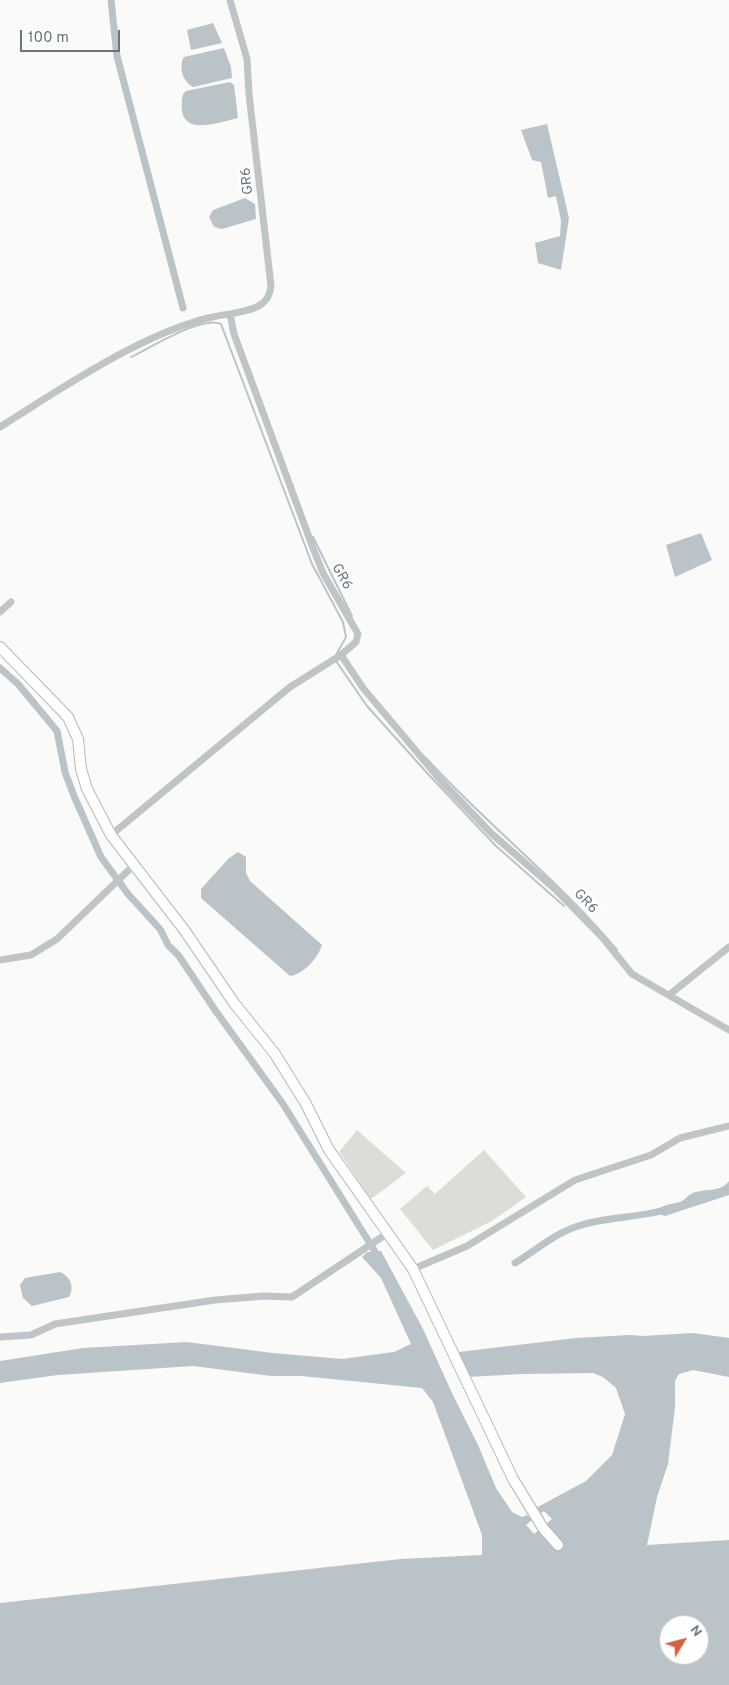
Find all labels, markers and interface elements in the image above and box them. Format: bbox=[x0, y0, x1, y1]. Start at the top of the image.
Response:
scale bar bbox=[22, 20, 122, 52]
text: 100 m bbox=[28, 29, 69, 48]
street label: GR6 bbox=[238, 167, 258, 195]
street label: GR6 bbox=[327, 561, 355, 593]
street label: GR6 bbox=[569, 886, 601, 918]
north arrow bbox=[659, 1615, 709, 1665]
text: N bbox=[686, 1622, 705, 1640]

